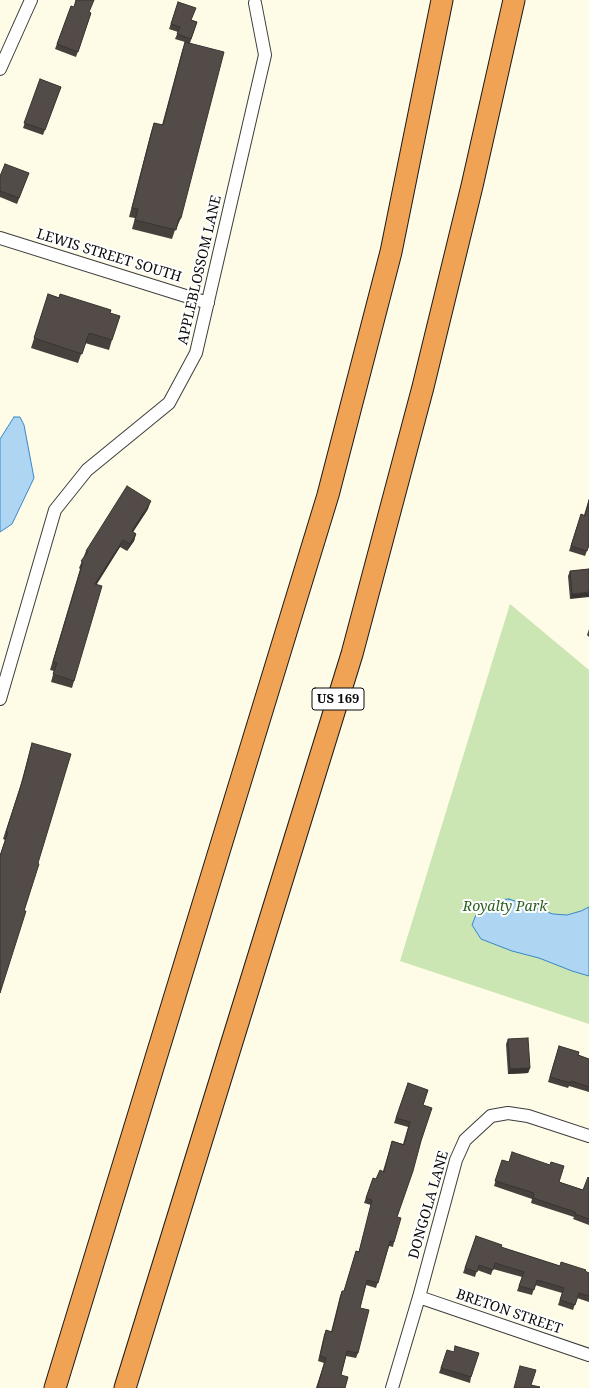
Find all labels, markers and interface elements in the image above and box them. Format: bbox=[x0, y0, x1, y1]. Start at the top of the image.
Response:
street label: APPLEBLOSSOM LANE bbox=[175, 194, 225, 346]
street label: LEWIS STREET SOUTH bbox=[34, 226, 184, 286]
road number: US 169 bbox=[312, 688, 364, 710]
park label: Royalty Park bbox=[463, 899, 547, 915]
street label: DONGOLA LANE bbox=[406, 1149, 452, 1261]
street label: BRETON STREET bbox=[454, 1286, 564, 1338]

